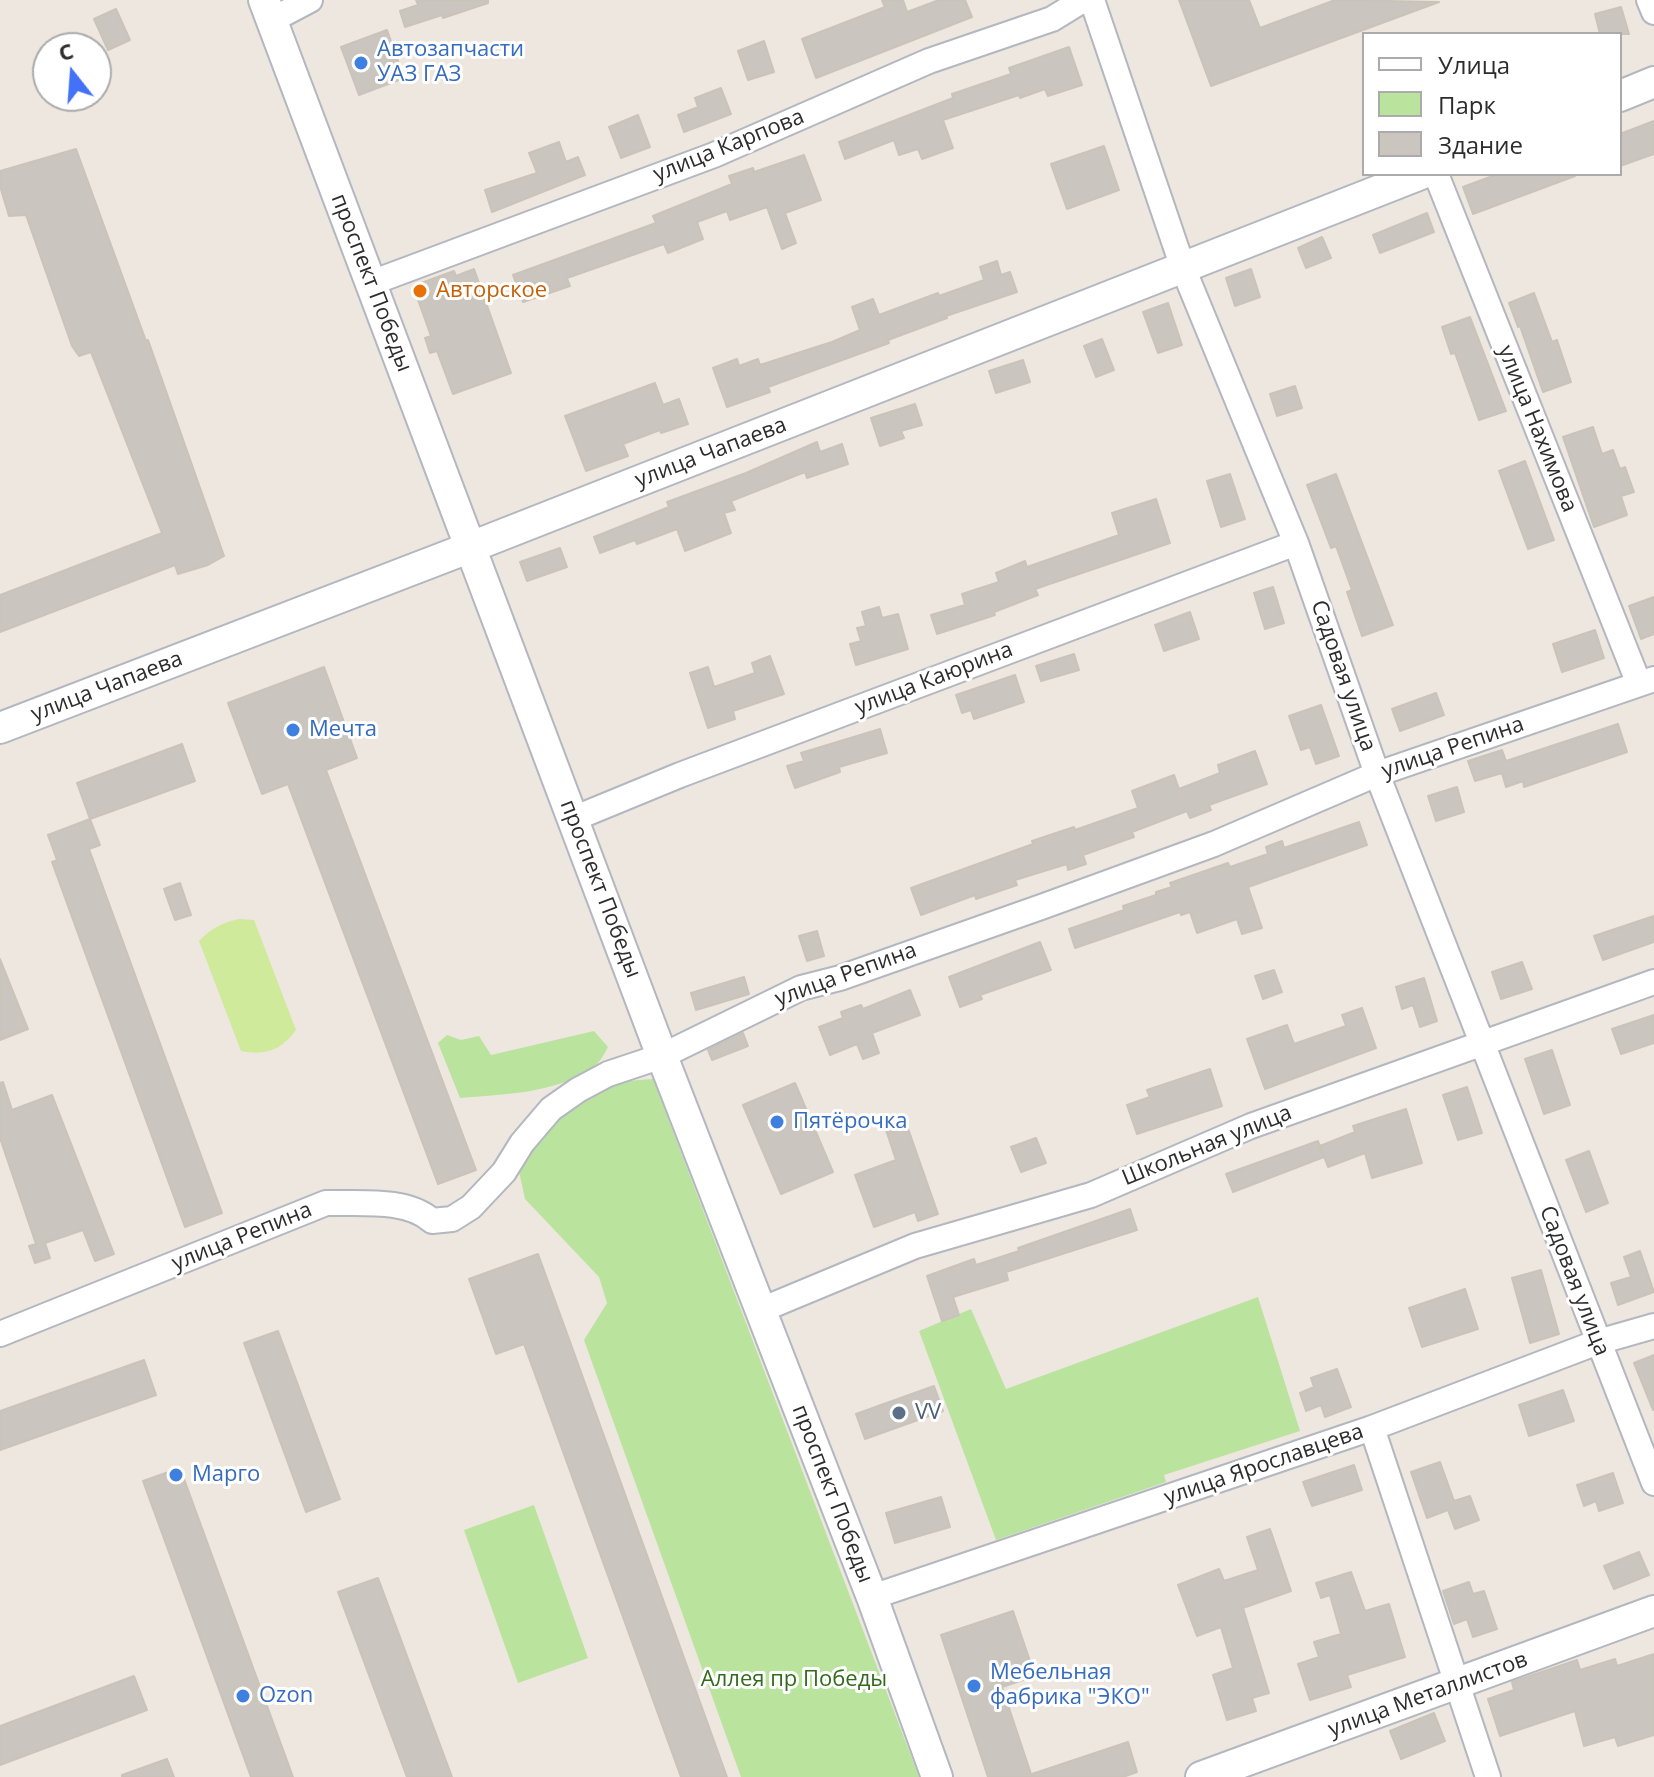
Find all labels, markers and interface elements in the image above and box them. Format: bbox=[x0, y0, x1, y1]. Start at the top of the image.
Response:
north arrow bbox=[32, 32, 112, 112]
legend bbox=[1362, 32, 1622, 176]
text: С bbox=[54, 35, 77, 67]
place label: Автозапчасти УАЗ ГАЗ bbox=[377, 37, 524, 88]
text: Улица bbox=[1438, 48, 1510, 81]
marker: Автозапчасти УАЗ ГАЗ bbox=[352, 54, 370, 72]
text: Парк bbox=[1438, 88, 1496, 121]
street label: улица Карпова bbox=[650, 104, 808, 188]
text: Здание bbox=[1438, 128, 1523, 161]
street label: проспект Победы bbox=[325, 190, 417, 376]
place label: Авторское bbox=[436, 278, 547, 304]
marker: Авторское bbox=[411, 282, 429, 300]
street label: улица Нахимова bbox=[1492, 342, 1582, 516]
street label: улица Чапаева bbox=[632, 412, 790, 494]
street label: Садовая улица bbox=[1305, 597, 1381, 755]
street label: улица Каюрина bbox=[851, 637, 1017, 721]
street label: улица Чапаева bbox=[28, 646, 186, 728]
street label: улица Репина bbox=[1378, 711, 1528, 785]
place label: Мечта bbox=[309, 717, 377, 743]
marker: Мечта bbox=[284, 721, 302, 739]
street label: проспект Победы bbox=[554, 796, 646, 982]
street label: улица Репина bbox=[772, 937, 920, 1013]
street label: Школьная улица bbox=[1118, 1100, 1296, 1192]
place label: Пятёрочка bbox=[793, 1109, 908, 1135]
marker: Пятёрочка bbox=[768, 1113, 786, 1131]
street label: улица Репина bbox=[168, 1197, 316, 1277]
street label: Садовая улица bbox=[1533, 1202, 1615, 1360]
place label: VV bbox=[915, 1400, 941, 1426]
street label: проспект Победы bbox=[786, 1401, 878, 1587]
marker: VV bbox=[890, 1404, 908, 1422]
street label: улица Ярославцева bbox=[1161, 1419, 1367, 1511]
place label: Марго bbox=[192, 1462, 260, 1488]
marker: Марго bbox=[167, 1466, 185, 1484]
street label: улица Металлистов bbox=[1325, 1647, 1531, 1743]
place label: Мебельная фабрика "ЭКО" bbox=[990, 1660, 1150, 1712]
park label: Аллея пр Победы bbox=[701, 1667, 887, 1693]
marker: Мебельная фабрика "ЭКО" bbox=[965, 1677, 983, 1695]
place label: Ozon bbox=[259, 1683, 313, 1709]
marker: Ozon bbox=[234, 1687, 252, 1705]

